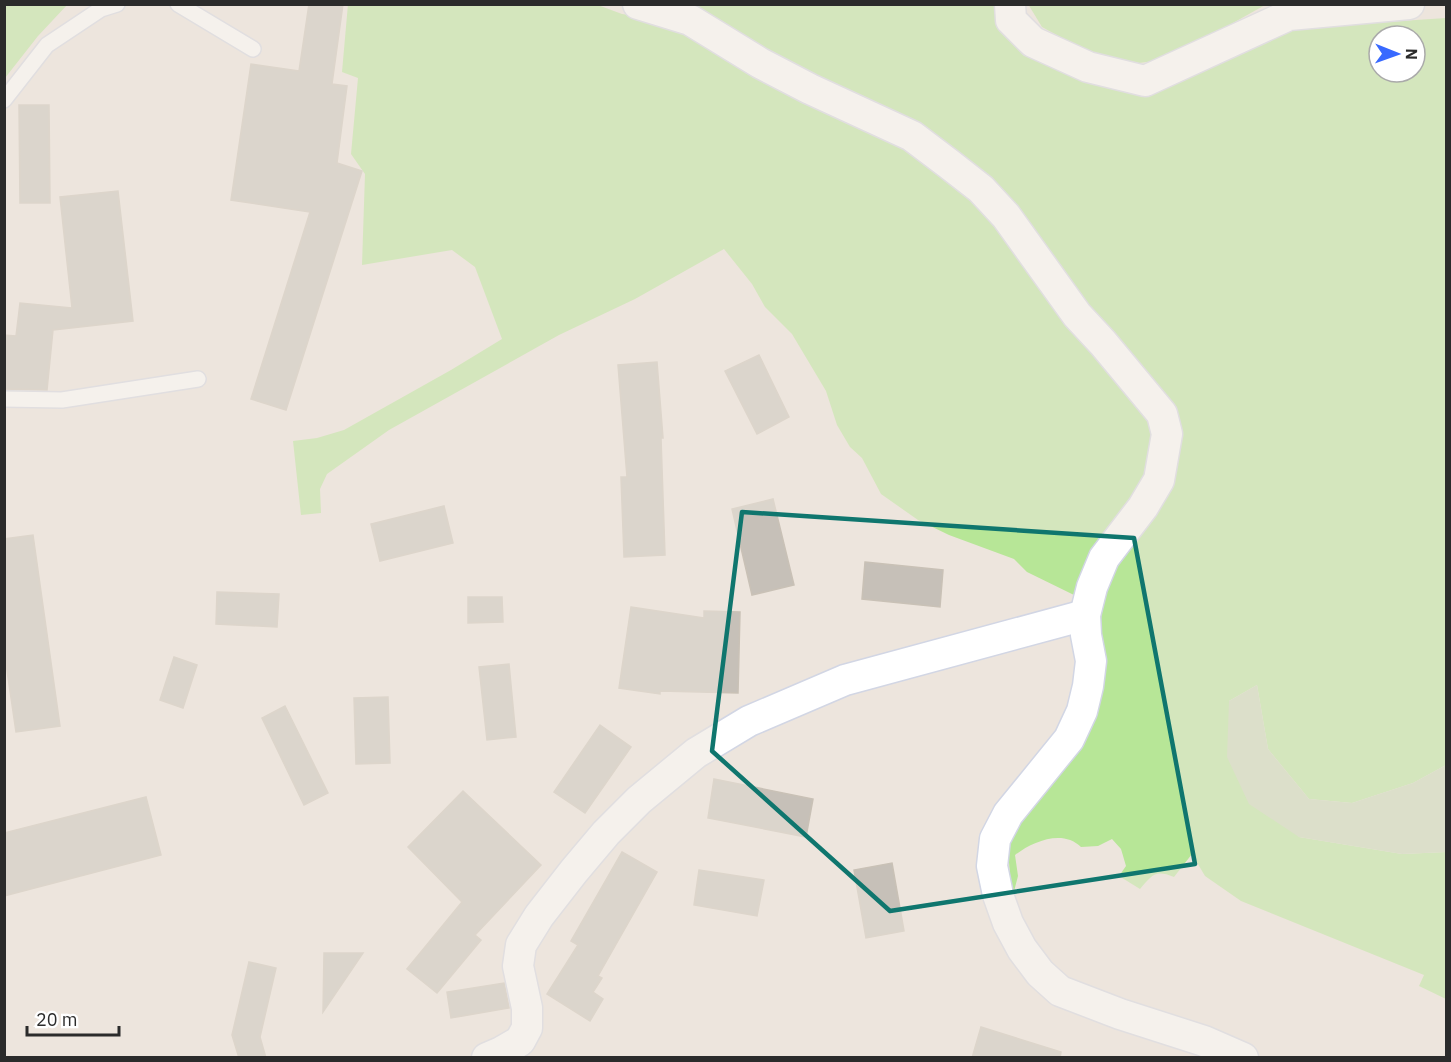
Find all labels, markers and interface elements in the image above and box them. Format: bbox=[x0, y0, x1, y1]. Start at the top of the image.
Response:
north arrow bbox=[1367, 24, 1427, 84]
text: N bbox=[1402, 48, 1422, 60]
scale bar bbox=[27, 999, 118, 1037]
text: 20 m bbox=[36, 1008, 78, 1031]

